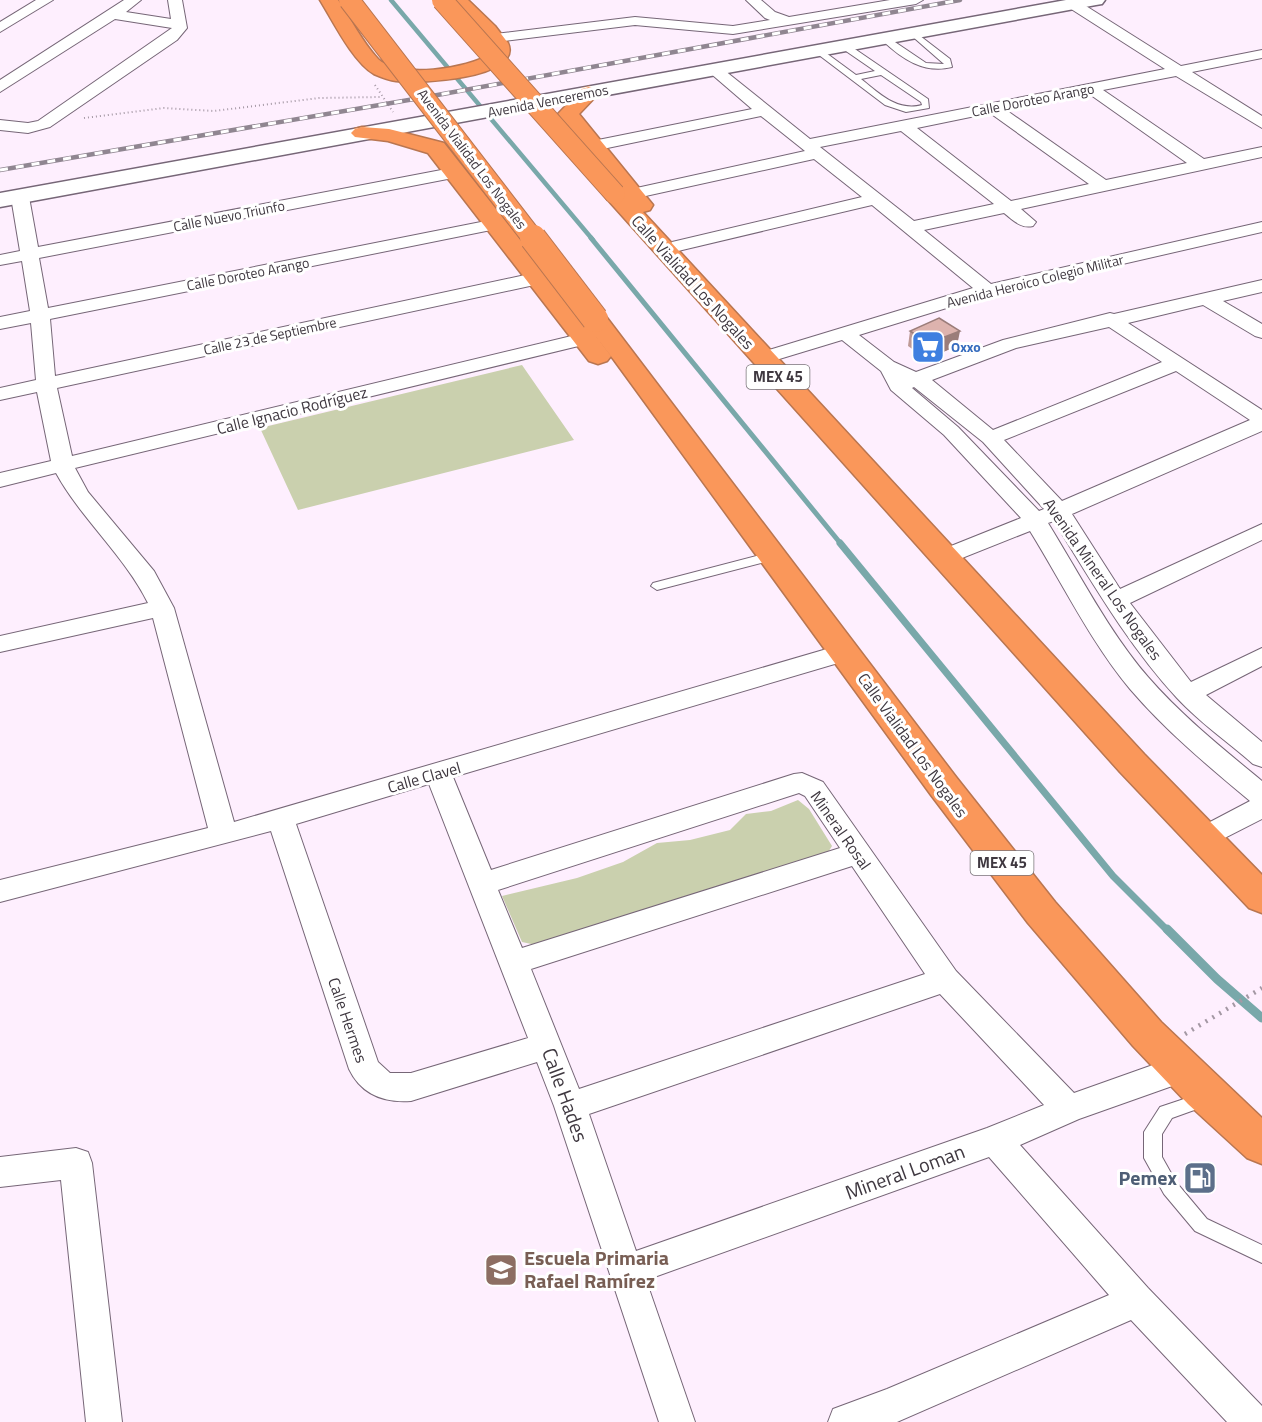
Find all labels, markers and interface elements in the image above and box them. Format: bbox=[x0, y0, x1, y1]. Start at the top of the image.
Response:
street label: Calle Doroteo Arango bbox=[970, 77, 1096, 122]
street label: Avenida Venceremos bbox=[486, 79, 610, 123]
street label: Avenida Vialidad Los Nogales bbox=[413, 84, 532, 233]
street label: Calle Nuevo Triunfo bbox=[171, 194, 286, 237]
street label: Calle Vialidad Los Nogales bbox=[626, 209, 760, 355]
street label: Avenida Heroico Colegio Militar bbox=[944, 248, 1126, 313]
street label: Calle Doroteo Arango bbox=[185, 251, 311, 296]
street label: Calle 23 de Septiembre bbox=[201, 311, 338, 360]
supermarket icon: Oxxo bbox=[910, 329, 946, 365]
place label: Oxxo bbox=[951, 336, 981, 357]
road number: MEX 45 bbox=[746, 365, 810, 389]
street label: Calle Ignacio Rodríguez bbox=[214, 380, 370, 440]
street label: Avenida Mineral Los Nogales bbox=[1038, 493, 1168, 665]
street label: Calle Vialidad Los Nogales bbox=[852, 668, 974, 822]
street label: Calle Clavel bbox=[384, 755, 464, 799]
street label: Mineral Rosal bbox=[805, 786, 877, 874]
road number: MEX 45 bbox=[970, 851, 1034, 875]
street label: Calle Hermes bbox=[322, 974, 374, 1066]
street label: Calle Hades bbox=[534, 1043, 597, 1146]
street label: Mineral Loman bbox=[841, 1136, 969, 1208]
fuel station icon: Pemex bbox=[1182, 1160, 1218, 1196]
place label: Pemex bbox=[1119, 1162, 1178, 1193]
place label: Escuela Primaria Rafael Ramírez bbox=[524, 1242, 669, 1296]
school or university icon: Escuela Primaria Rafael Ramírez bbox=[483, 1252, 519, 1288]

